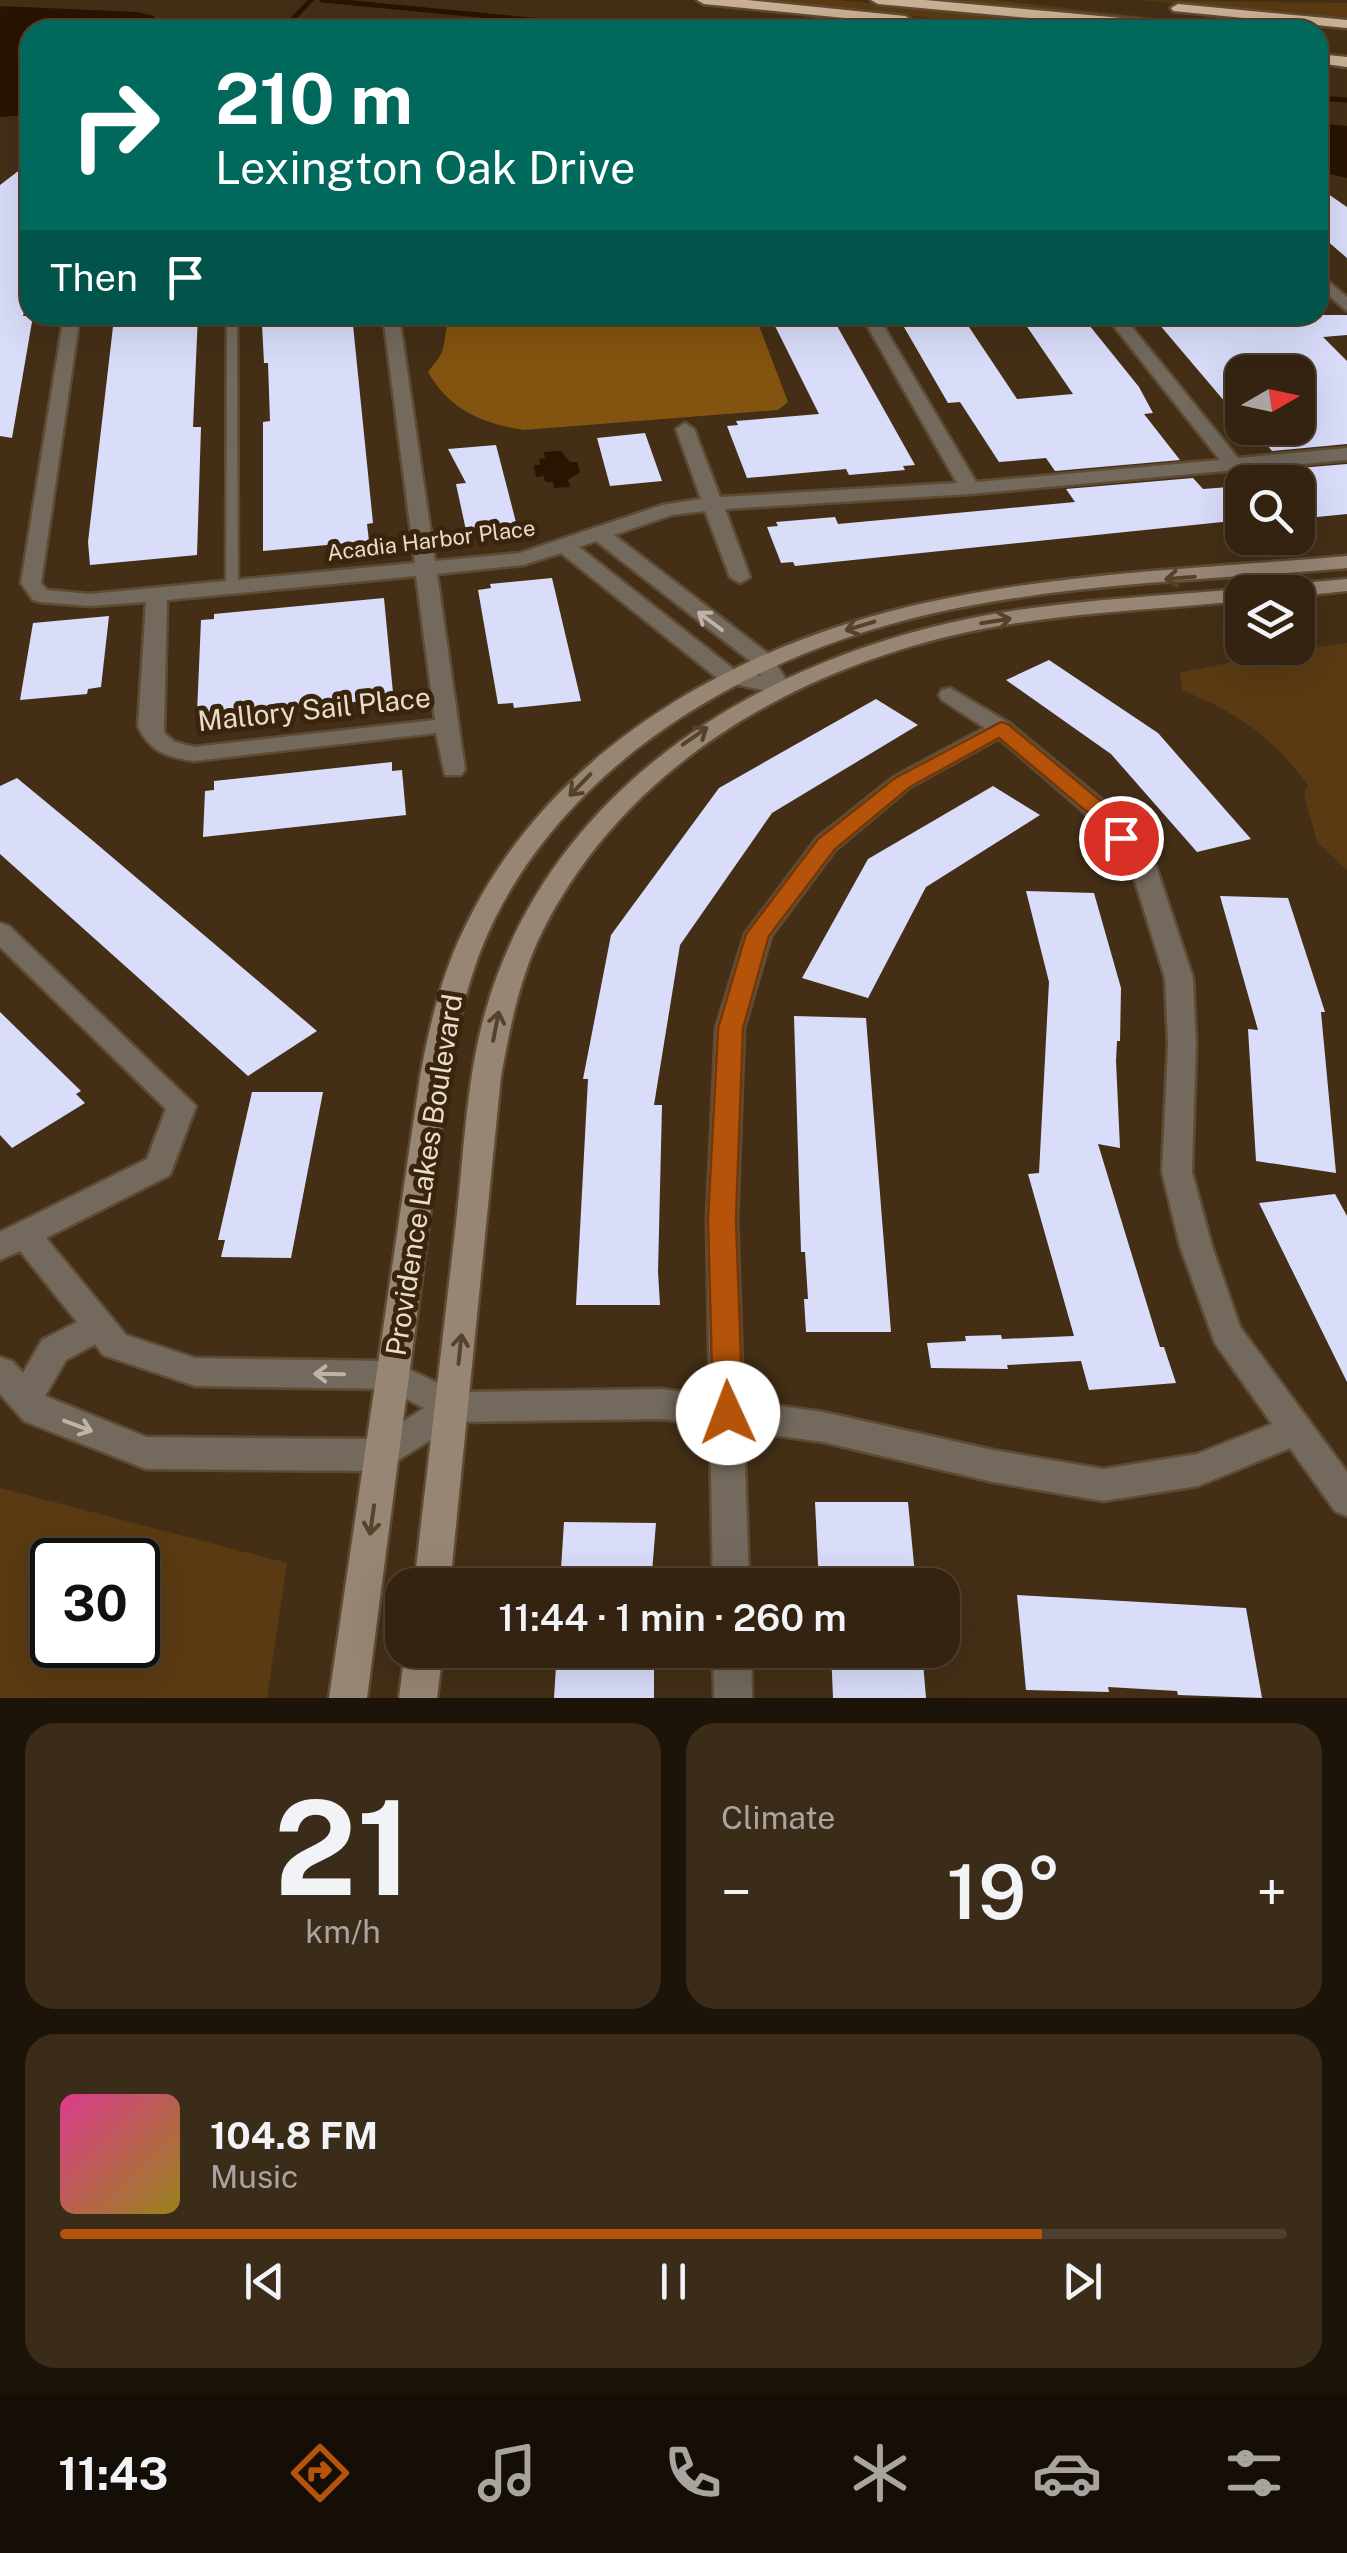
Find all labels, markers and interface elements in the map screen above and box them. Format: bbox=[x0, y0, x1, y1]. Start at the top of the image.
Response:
text: 210 m bbox=[215, 57, 413, 140]
icon: right bbox=[50, 60, 180, 190]
text: Lexington Oak Drive bbox=[215, 141, 636, 194]
icon: arrive bbox=[158, 250, 213, 305]
text: Then bbox=[50, 255, 138, 300]
north arrow bbox=[1225, 355, 1315, 445]
map controls bbox=[1225, 355, 1315, 665]
button: search bbox=[1225, 465, 1315, 555]
street label: Acadia Harbor Place bbox=[325, 514, 537, 566]
one-way arrow bbox=[1165, 568, 1197, 587]
button: layers bbox=[1225, 575, 1315, 665]
one-way arrow bbox=[697, 610, 724, 631]
one-way arrow bbox=[979, 611, 1011, 630]
one-way arrow bbox=[844, 618, 876, 636]
street label: Mallory Sail Place bbox=[196, 680, 432, 737]
one-way arrow bbox=[680, 726, 708, 747]
one-way arrow bbox=[569, 773, 593, 797]
pin bbox=[1079, 796, 1164, 881]
icon: arrive bbox=[1094, 811, 1149, 866]
street label: Providence Lakes Boulevard bbox=[379, 992, 468, 1358]
one-way arrow bbox=[488, 1011, 507, 1043]
one-way arrow bbox=[450, 1334, 469, 1366]
position arrow bbox=[676, 1361, 780, 1465]
one-way arrow bbox=[313, 1365, 345, 1384]
one-way arrow bbox=[61, 1418, 92, 1436]
one-way arrow bbox=[362, 1503, 380, 1536]
speed limit sign: 30 bbox=[30, 1538, 160, 1668]
text: 11:44 · 1 min · 260 m bbox=[498, 1595, 847, 1640]
text: 21 bbox=[274, 1772, 412, 1924]
text: Climate bbox=[721, 1799, 835, 1836]
text: 19° bbox=[947, 1848, 1061, 1936]
text: − bbox=[721, 1860, 752, 1924]
text: + bbox=[1256, 1860, 1287, 1924]
text: km/h bbox=[305, 1913, 381, 1950]
text: 104.8 FM bbox=[210, 2113, 378, 2158]
text: Music bbox=[210, 2158, 298, 2195]
icon: previous bbox=[237, 2254, 292, 2309]
icon: pause bbox=[646, 2254, 701, 2309]
icon: next bbox=[1055, 2254, 1110, 2309]
icon: directions bbox=[285, 2438, 355, 2508]
icon: music bbox=[472, 2438, 542, 2508]
icon: phone bbox=[658, 2438, 728, 2508]
icon: climate bbox=[845, 2438, 915, 2508]
icon: car bbox=[1032, 2438, 1102, 2508]
icon: filters bbox=[1219, 2438, 1289, 2508]
text: 11:43 bbox=[58, 2447, 168, 2500]

